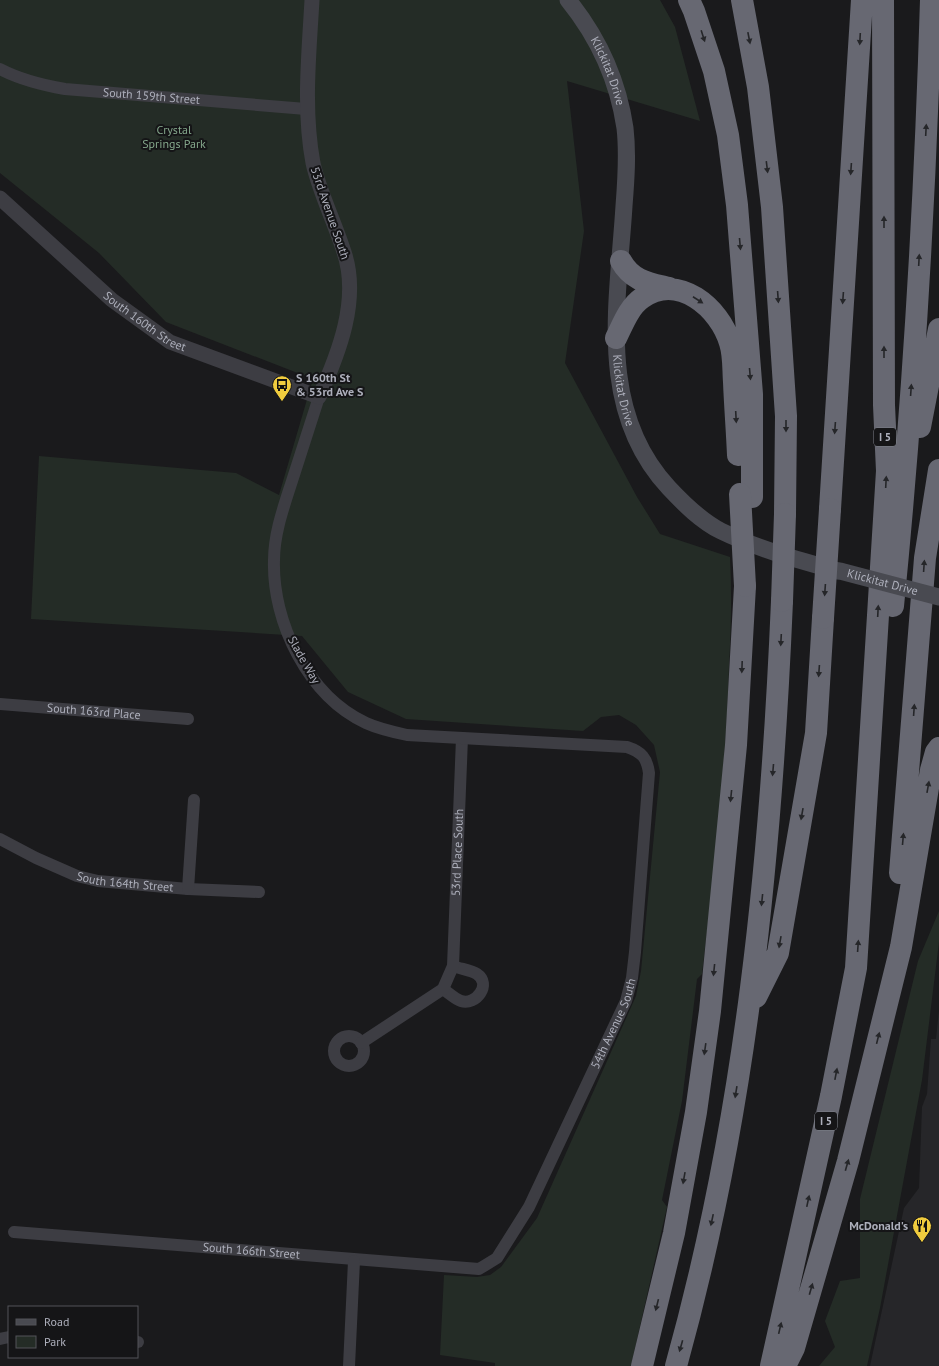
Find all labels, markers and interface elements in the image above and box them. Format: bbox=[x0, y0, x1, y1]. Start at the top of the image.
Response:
one-way arrow bbox=[700, 31, 706, 43]
one-way arrow bbox=[746, 32, 752, 44]
one-way arrow bbox=[857, 33, 864, 45]
street label: Klickitat Drive bbox=[588, 34, 628, 107]
street label: South 159th Street bbox=[102, 84, 201, 107]
park label: Crystal Springs Park bbox=[142, 122, 206, 151]
one-way arrow bbox=[923, 124, 930, 136]
one-way arrow bbox=[764, 161, 771, 173]
one-way arrow bbox=[848, 163, 854, 176]
street label: 53rd Avenue South bbox=[308, 165, 353, 261]
one-way arrow bbox=[881, 215, 887, 228]
one-way arrow bbox=[736, 238, 743, 250]
one-way arrow bbox=[916, 253, 922, 266]
street label: South 160th Street bbox=[101, 288, 188, 354]
one-way arrow bbox=[775, 290, 781, 303]
one-way arrow bbox=[839, 292, 846, 304]
one-way arrow bbox=[693, 296, 703, 304]
one-way arrow bbox=[881, 345, 887, 358]
street label: Klickitat Drive bbox=[610, 354, 638, 428]
one-way arrow bbox=[747, 368, 753, 380]
place label: S 160th St & 53rd Ave S bbox=[296, 370, 363, 399]
bus stop icon: S 160th St & 53rd Ave S bbox=[271, 374, 293, 402]
one-way arrow bbox=[907, 384, 914, 396]
one-way arrow bbox=[732, 411, 739, 423]
one-way arrow bbox=[783, 420, 789, 433]
one-way arrow bbox=[831, 422, 838, 434]
road number: I 5 bbox=[874, 428, 896, 446]
one-way arrow bbox=[883, 475, 889, 488]
one-way arrow bbox=[921, 559, 927, 572]
street label: Klickitat Drive bbox=[846, 565, 920, 598]
one-way arrow bbox=[821, 584, 828, 596]
one-way arrow bbox=[875, 605, 882, 617]
street label: Slade Way bbox=[285, 633, 324, 687]
one-way arrow bbox=[777, 634, 784, 646]
one-way arrow bbox=[738, 661, 745, 673]
one-way arrow bbox=[816, 665, 823, 677]
street label: South 163rd Place bbox=[46, 700, 141, 722]
one-way arrow bbox=[910, 704, 917, 716]
one-way arrow bbox=[769, 764, 776, 776]
one-way arrow bbox=[925, 781, 931, 793]
one-way arrow bbox=[728, 790, 735, 802]
street label: 53rd Place South bbox=[448, 808, 466, 896]
one-way arrow bbox=[798, 808, 804, 820]
one-way arrow bbox=[899, 833, 906, 846]
street label: South 164th Street bbox=[75, 868, 174, 895]
one-way arrow bbox=[758, 894, 765, 906]
one-way arrow bbox=[776, 936, 782, 948]
one-way arrow bbox=[854, 940, 861, 952]
one-way arrow bbox=[711, 964, 717, 976]
street label: 54th Avenue South bbox=[587, 977, 639, 1071]
one-way arrow bbox=[876, 1032, 882, 1045]
one-way arrow bbox=[702, 1043, 708, 1055]
one-way arrow bbox=[833, 1068, 839, 1080]
one-way arrow bbox=[733, 1086, 739, 1098]
road number: I 5 bbox=[815, 1112, 837, 1130]
one-way arrow bbox=[844, 1158, 850, 1170]
one-way arrow bbox=[681, 1172, 687, 1184]
one-way arrow bbox=[806, 1195, 812, 1207]
one-way arrow bbox=[708, 1214, 714, 1226]
restaurant icon: McDonald's bbox=[911, 1215, 933, 1243]
place label: McDonald's bbox=[849, 1218, 908, 1233]
street label: South 166th Street bbox=[202, 1239, 300, 1262]
one-way arrow bbox=[808, 1283, 814, 1295]
one-way arrow bbox=[653, 1299, 659, 1311]
legend bbox=[8, 1306, 138, 1358]
text: Road bbox=[44, 1314, 69, 1329]
one-way arrow bbox=[778, 1322, 784, 1334]
text: Park bbox=[44, 1334, 66, 1349]
one-way arrow bbox=[678, 1340, 684, 1352]

